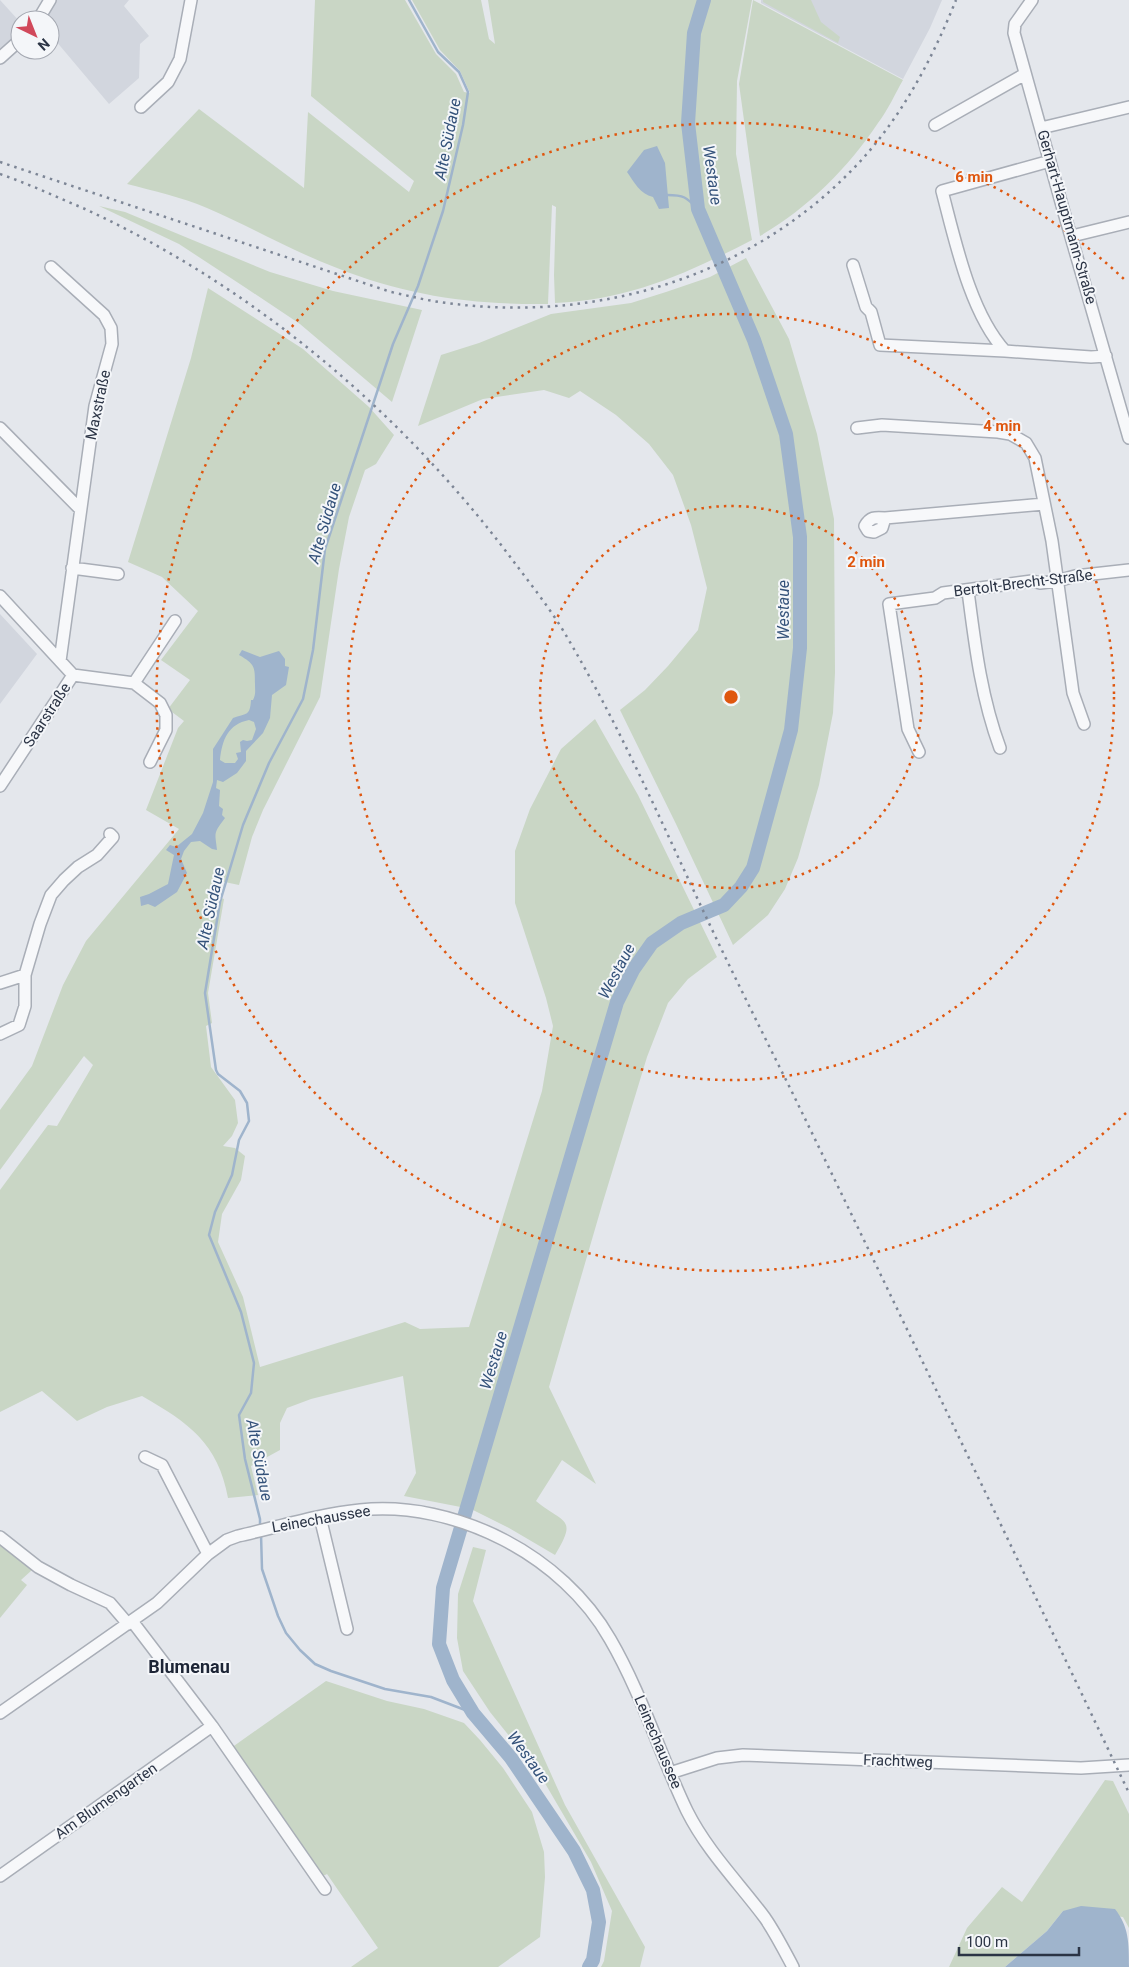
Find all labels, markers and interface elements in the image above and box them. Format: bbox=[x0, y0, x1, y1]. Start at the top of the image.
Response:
north arrow bbox=[10, 10, 60, 60]
text: N bbox=[35, 35, 53, 54]
water label: Alte Südaue bbox=[430, 97, 465, 183]
street label: Gerhart-Hauptmann-Straße bbox=[1033, 128, 1101, 306]
water label: Westaue bbox=[699, 144, 726, 206]
text: 6 min bbox=[955, 168, 993, 186]
street label: Maxstraße bbox=[82, 368, 114, 442]
text: 4 min bbox=[983, 417, 1021, 435]
water label: Alte Südaue bbox=[304, 481, 345, 567]
text: 2 min bbox=[847, 553, 885, 571]
street label: Bertolt-Brecht-Straße bbox=[953, 566, 1094, 600]
water label: Westaue bbox=[774, 580, 793, 640]
street label: Saarstraße bbox=[20, 680, 74, 750]
centre of rings bbox=[722, 688, 740, 706]
water label: Alte Südaue bbox=[192, 866, 228, 952]
water label: Westaue bbox=[594, 940, 639, 1002]
water label: Westaue bbox=[476, 1329, 511, 1392]
water label: Alte Südaue bbox=[242, 1417, 277, 1503]
street label: Leinechaussee bbox=[270, 1501, 372, 1537]
district label: Blumenau bbox=[148, 1656, 230, 1677]
street label: Leinechaussee bbox=[630, 1693, 686, 1792]
water label: Westaue bbox=[503, 1727, 554, 1787]
street label: Frachtweg bbox=[863, 1751, 933, 1771]
street label: Am Blumengarten bbox=[51, 1759, 161, 1843]
scale bar bbox=[959, 1924, 1079, 1956]
text: 100 m bbox=[966, 1933, 1008, 1951]

